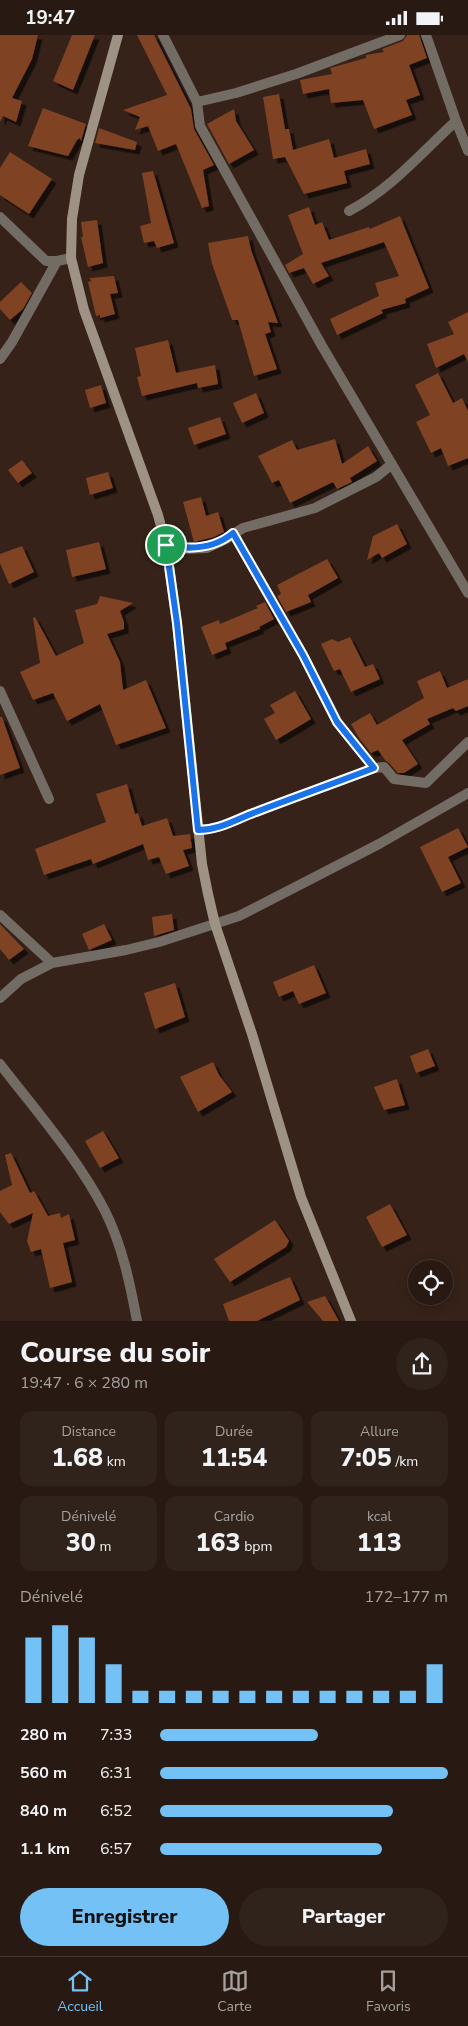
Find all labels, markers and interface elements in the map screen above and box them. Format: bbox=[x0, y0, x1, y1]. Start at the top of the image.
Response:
text: 19:47 bbox=[25, 5, 75, 31]
pin bbox=[145, 524, 187, 566]
icon: arrive bbox=[152, 531, 180, 559]
map controls bbox=[408, 1260, 453, 1305]
button: locate bbox=[408, 1260, 453, 1305]
text: Course du soir bbox=[20, 1334, 210, 1372]
button: share bbox=[396, 1338, 448, 1390]
text: 19:47 · 6 × 280 m bbox=[20, 1372, 148, 1394]
text: Distance bbox=[61, 1422, 116, 1441]
text: Durée bbox=[215, 1422, 253, 1441]
text: Allure bbox=[360, 1422, 399, 1441]
text: 1.68 bbox=[52, 1441, 103, 1475]
text: 11:54 bbox=[201, 1441, 267, 1475]
text: 7:05 bbox=[340, 1441, 392, 1475]
text: km bbox=[103, 1452, 126, 1471]
text: /km bbox=[392, 1452, 418, 1471]
text: Dénivelé bbox=[61, 1507, 116, 1526]
text: Cardio bbox=[214, 1507, 254, 1526]
text: kcal bbox=[367, 1507, 392, 1526]
text: 30 bbox=[66, 1526, 96, 1560]
text: 163 bbox=[196, 1526, 241, 1560]
text: 113 bbox=[357, 1526, 402, 1560]
text: m bbox=[96, 1537, 111, 1556]
text: bpm bbox=[241, 1537, 272, 1556]
text: Dénivelé bbox=[20, 1586, 83, 1608]
text: 172–177 m bbox=[365, 1586, 448, 1608]
text: 280 m bbox=[20, 1724, 67, 1746]
text: 7:33 bbox=[100, 1724, 132, 1746]
text: 560 m bbox=[20, 1762, 67, 1784]
text: 6:31 bbox=[100, 1762, 132, 1784]
text: 840 m bbox=[20, 1800, 67, 1822]
text: 6:52 bbox=[100, 1800, 132, 1822]
text: 1.1 km bbox=[20, 1838, 70, 1860]
text: 6:57 bbox=[100, 1838, 132, 1860]
button: Enregistrer bbox=[20, 1888, 229, 1946]
button: Partager bbox=[239, 1888, 448, 1946]
tab: Accueil bbox=[57, 1967, 103, 2016]
tab: Carte bbox=[217, 1967, 252, 2016]
tab: Favoris bbox=[366, 1967, 411, 2016]

